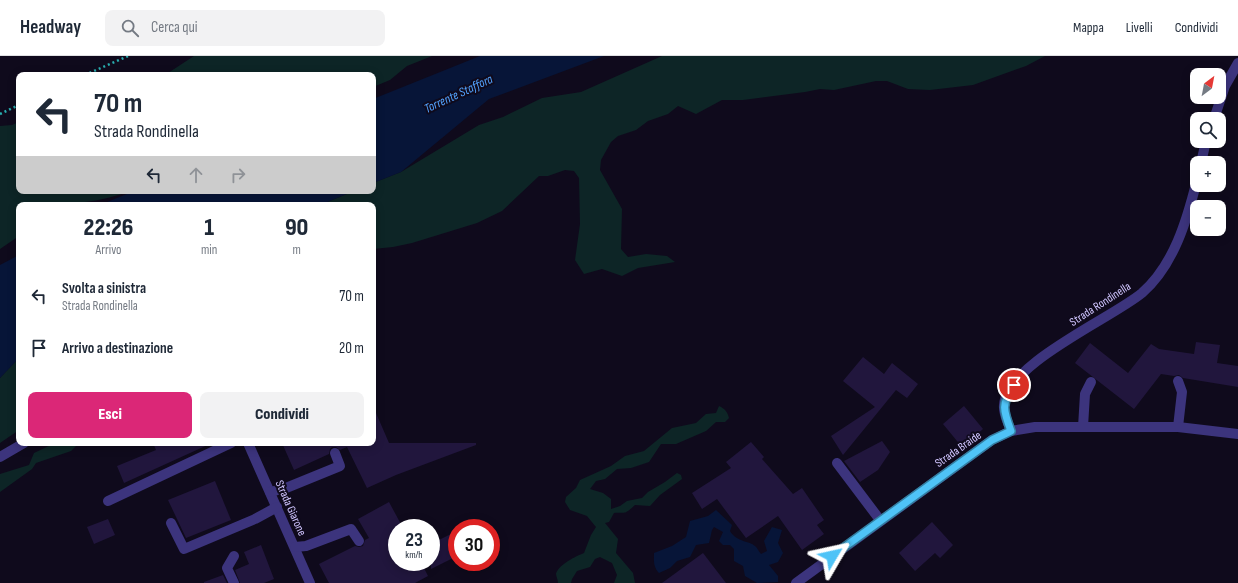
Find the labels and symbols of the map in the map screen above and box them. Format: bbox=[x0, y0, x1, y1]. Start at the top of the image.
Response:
north arrow bbox=[1190, 68, 1226, 104]
water label: Torrente Staffora bbox=[422, 71, 496, 117]
street label: Strada Rondinella bbox=[1067, 279, 1134, 330]
pin bbox=[997, 368, 1031, 402]
street label: Strada Braide bbox=[932, 428, 985, 471]
street label: Strada Giarone bbox=[272, 478, 310, 538]
speed limit sign: 30 bbox=[448, 519, 500, 571]
position arrow bbox=[811, 535, 853, 577]

